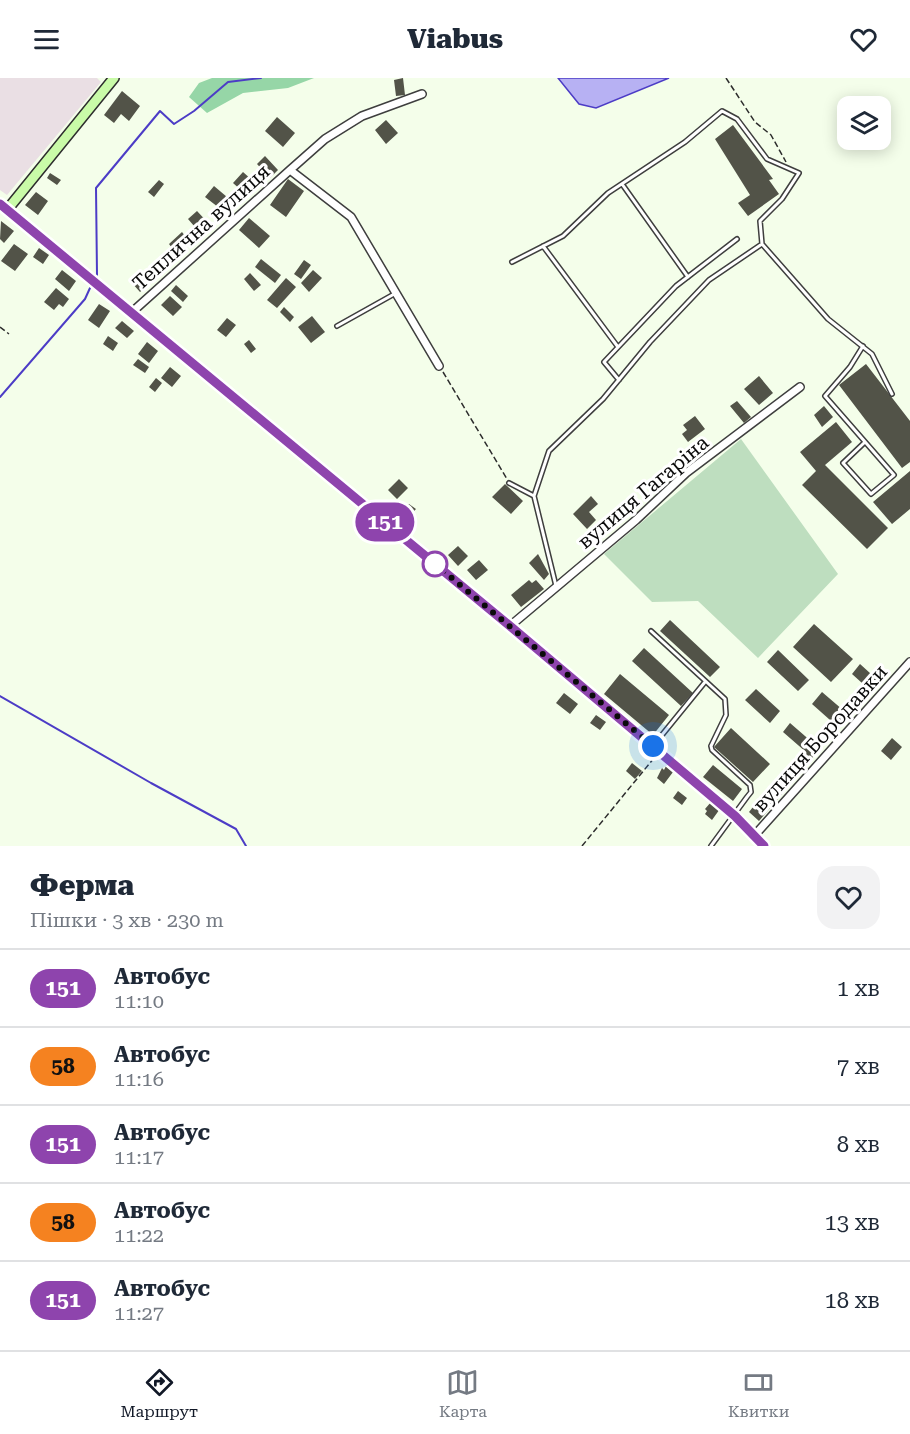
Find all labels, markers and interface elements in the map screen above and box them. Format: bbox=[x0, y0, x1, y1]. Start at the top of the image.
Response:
icon: menu bbox=[30, 23, 63, 56]
text: Viabus bbox=[407, 23, 503, 55]
icon: heart bbox=[847, 23, 880, 56]
map controls bbox=[837, 96, 891, 150]
button: layers bbox=[837, 96, 891, 150]
street label: Теплична вулиця bbox=[127, 159, 275, 295]
street label: вулиця Гагаріна bbox=[573, 430, 713, 554]
line badge: 151 bbox=[350, 502, 420, 542]
text: 151 bbox=[367, 510, 403, 534]
unlabelled marker bbox=[422, 551, 448, 577]
street label: вулиця Бородавки bbox=[748, 660, 892, 816]
your location bbox=[638, 731, 668, 761]
button: heart bbox=[817, 866, 880, 929]
text: Ферма bbox=[30, 869, 134, 902]
text: Пішки · 3 хв · 230 m bbox=[30, 908, 224, 932]
text: Автобус bbox=[114, 964, 210, 989]
text: 151 bbox=[45, 976, 81, 1000]
text: 1 хв bbox=[837, 976, 880, 1001]
text: 11:10 bbox=[114, 989, 164, 1013]
text: Автобус bbox=[114, 1042, 210, 1067]
text: 58 bbox=[51, 1054, 75, 1078]
text: 7 хв bbox=[837, 1054, 880, 1079]
text: 11:16 bbox=[114, 1067, 164, 1091]
text: Автобус bbox=[114, 1120, 210, 1145]
text: 151 bbox=[45, 1132, 81, 1156]
text: 8 хв bbox=[837, 1132, 880, 1157]
text: 11:17 bbox=[114, 1145, 164, 1169]
text: Автобус bbox=[114, 1198, 210, 1223]
text: 58 bbox=[51, 1210, 75, 1234]
text: 13 хв bbox=[824, 1210, 880, 1235]
text: 11:22 bbox=[114, 1223, 164, 1247]
text: Автобус bbox=[114, 1276, 210, 1301]
text: 151 bbox=[45, 1288, 81, 1312]
text: 18 хв bbox=[824, 1288, 880, 1313]
text: 11:27 bbox=[114, 1301, 164, 1325]
tab: Маршрут bbox=[121, 1366, 198, 1421]
tab: Карта bbox=[439, 1366, 487, 1421]
tab: Квитки bbox=[728, 1366, 789, 1421]

